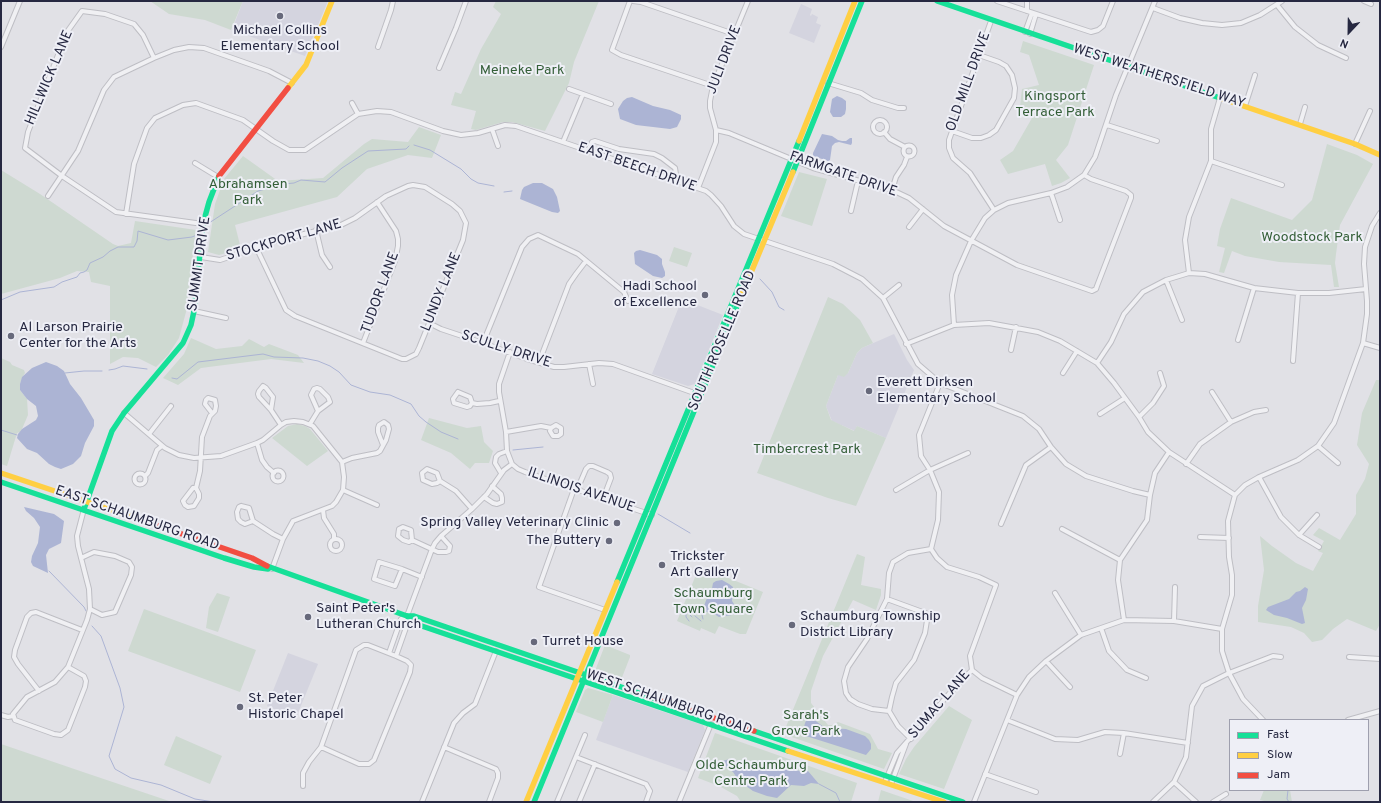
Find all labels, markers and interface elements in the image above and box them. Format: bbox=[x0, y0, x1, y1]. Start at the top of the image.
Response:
marker: Michael Collins Elementary School bbox=[275, 11, 285, 21]
north arrow bbox=[1329, 12, 1369, 52]
place label: Michael Collins Elementary School bbox=[221, 23, 339, 56]
street label: JULI DRIVE bbox=[704, 23, 746, 97]
street label: HILLWICK LANE bbox=[22, 28, 78, 128]
street label: OLD MILL DRIVE bbox=[943, 30, 995, 134]
text: N bbox=[1338, 35, 1351, 51]
street label: WEST WEATHERSFIELD WAY bbox=[1071, 41, 1247, 113]
park label: Meineke Park bbox=[480, 63, 564, 79]
park label: Kingsport Terrace Park bbox=[1015, 89, 1095, 122]
street label: EAST BEECH DRIVE bbox=[575, 140, 699, 196]
street label: FARMGATE DRIVE bbox=[787, 149, 899, 201]
park label: Abrahamsen Park bbox=[208, 177, 288, 210]
street label: SUMMIT DRIVE bbox=[185, 215, 215, 313]
street label: STOCKPORT LANE bbox=[224, 217, 344, 265]
park label: Woodstock Park bbox=[1261, 230, 1363, 246]
street label: TUDOR LANE bbox=[358, 250, 404, 336]
street label: LUNDY LANE bbox=[419, 250, 465, 334]
street label: SOUTH ROSELLE ROAD bbox=[686, 268, 760, 414]
place label: Hadi School of Excellence bbox=[614, 279, 697, 312]
marker: Hadi School of Excellence bbox=[700, 290, 710, 300]
place label: Al Larson Prairie Center for the Arts bbox=[19, 320, 137, 352]
street label: SCULLY DRIVE bbox=[459, 328, 553, 372]
marker: Al Larson Prairie Center for the Arts bbox=[6, 331, 16, 341]
place label: Everett Dirksen Elementary School bbox=[877, 375, 996, 408]
marker: Everett Dirksen Elementary School bbox=[864, 386, 874, 396]
park label: Timbercrest Park bbox=[753, 442, 861, 458]
street label: ILLINOIS AVENUE bbox=[525, 465, 637, 517]
street label: EAST SCHAUMBURG ROAD bbox=[53, 483, 221, 555]
place label: Spring Valley Veterinary Clinic bbox=[420, 515, 609, 531]
marker: Spring Valley Veterinary Clinic bbox=[612, 518, 622, 528]
place label: The Buttery bbox=[526, 533, 601, 549]
marker: The Buttery bbox=[604, 536, 614, 546]
place label: Trickster Art Gallery bbox=[670, 549, 739, 582]
marker: Trickster Art Gallery bbox=[657, 560, 667, 570]
park label: Schaumburg Town Square bbox=[673, 586, 753, 618]
place label: Saint Peter's Lutheran Church bbox=[316, 601, 421, 634]
place label: Schaumburg Township District Library bbox=[800, 609, 941, 642]
marker: Saint Peter's Lutheran Church bbox=[303, 612, 313, 622]
marker: Schaumburg Township District Library bbox=[787, 620, 797, 630]
place label: Turret House bbox=[542, 634, 624, 650]
marker: Turret House bbox=[529, 637, 539, 647]
street label: WEST SCHAUMBURG ROAD bbox=[584, 667, 754, 739]
street label: SUMAC LANE bbox=[906, 667, 974, 743]
place label: St. Peter Historic Chapel bbox=[248, 691, 344, 724]
marker: St. Peter Historic Chapel bbox=[235, 702, 245, 712]
park label: Sarah's Grove Park bbox=[771, 708, 841, 740]
legend bbox=[1229, 719, 1369, 791]
text: Fast bbox=[1267, 727, 1289, 743]
text: Slow bbox=[1267, 747, 1293, 763]
park label: Olde Schaumburg Centre Park bbox=[695, 758, 807, 790]
text: Jam bbox=[1267, 767, 1290, 783]

